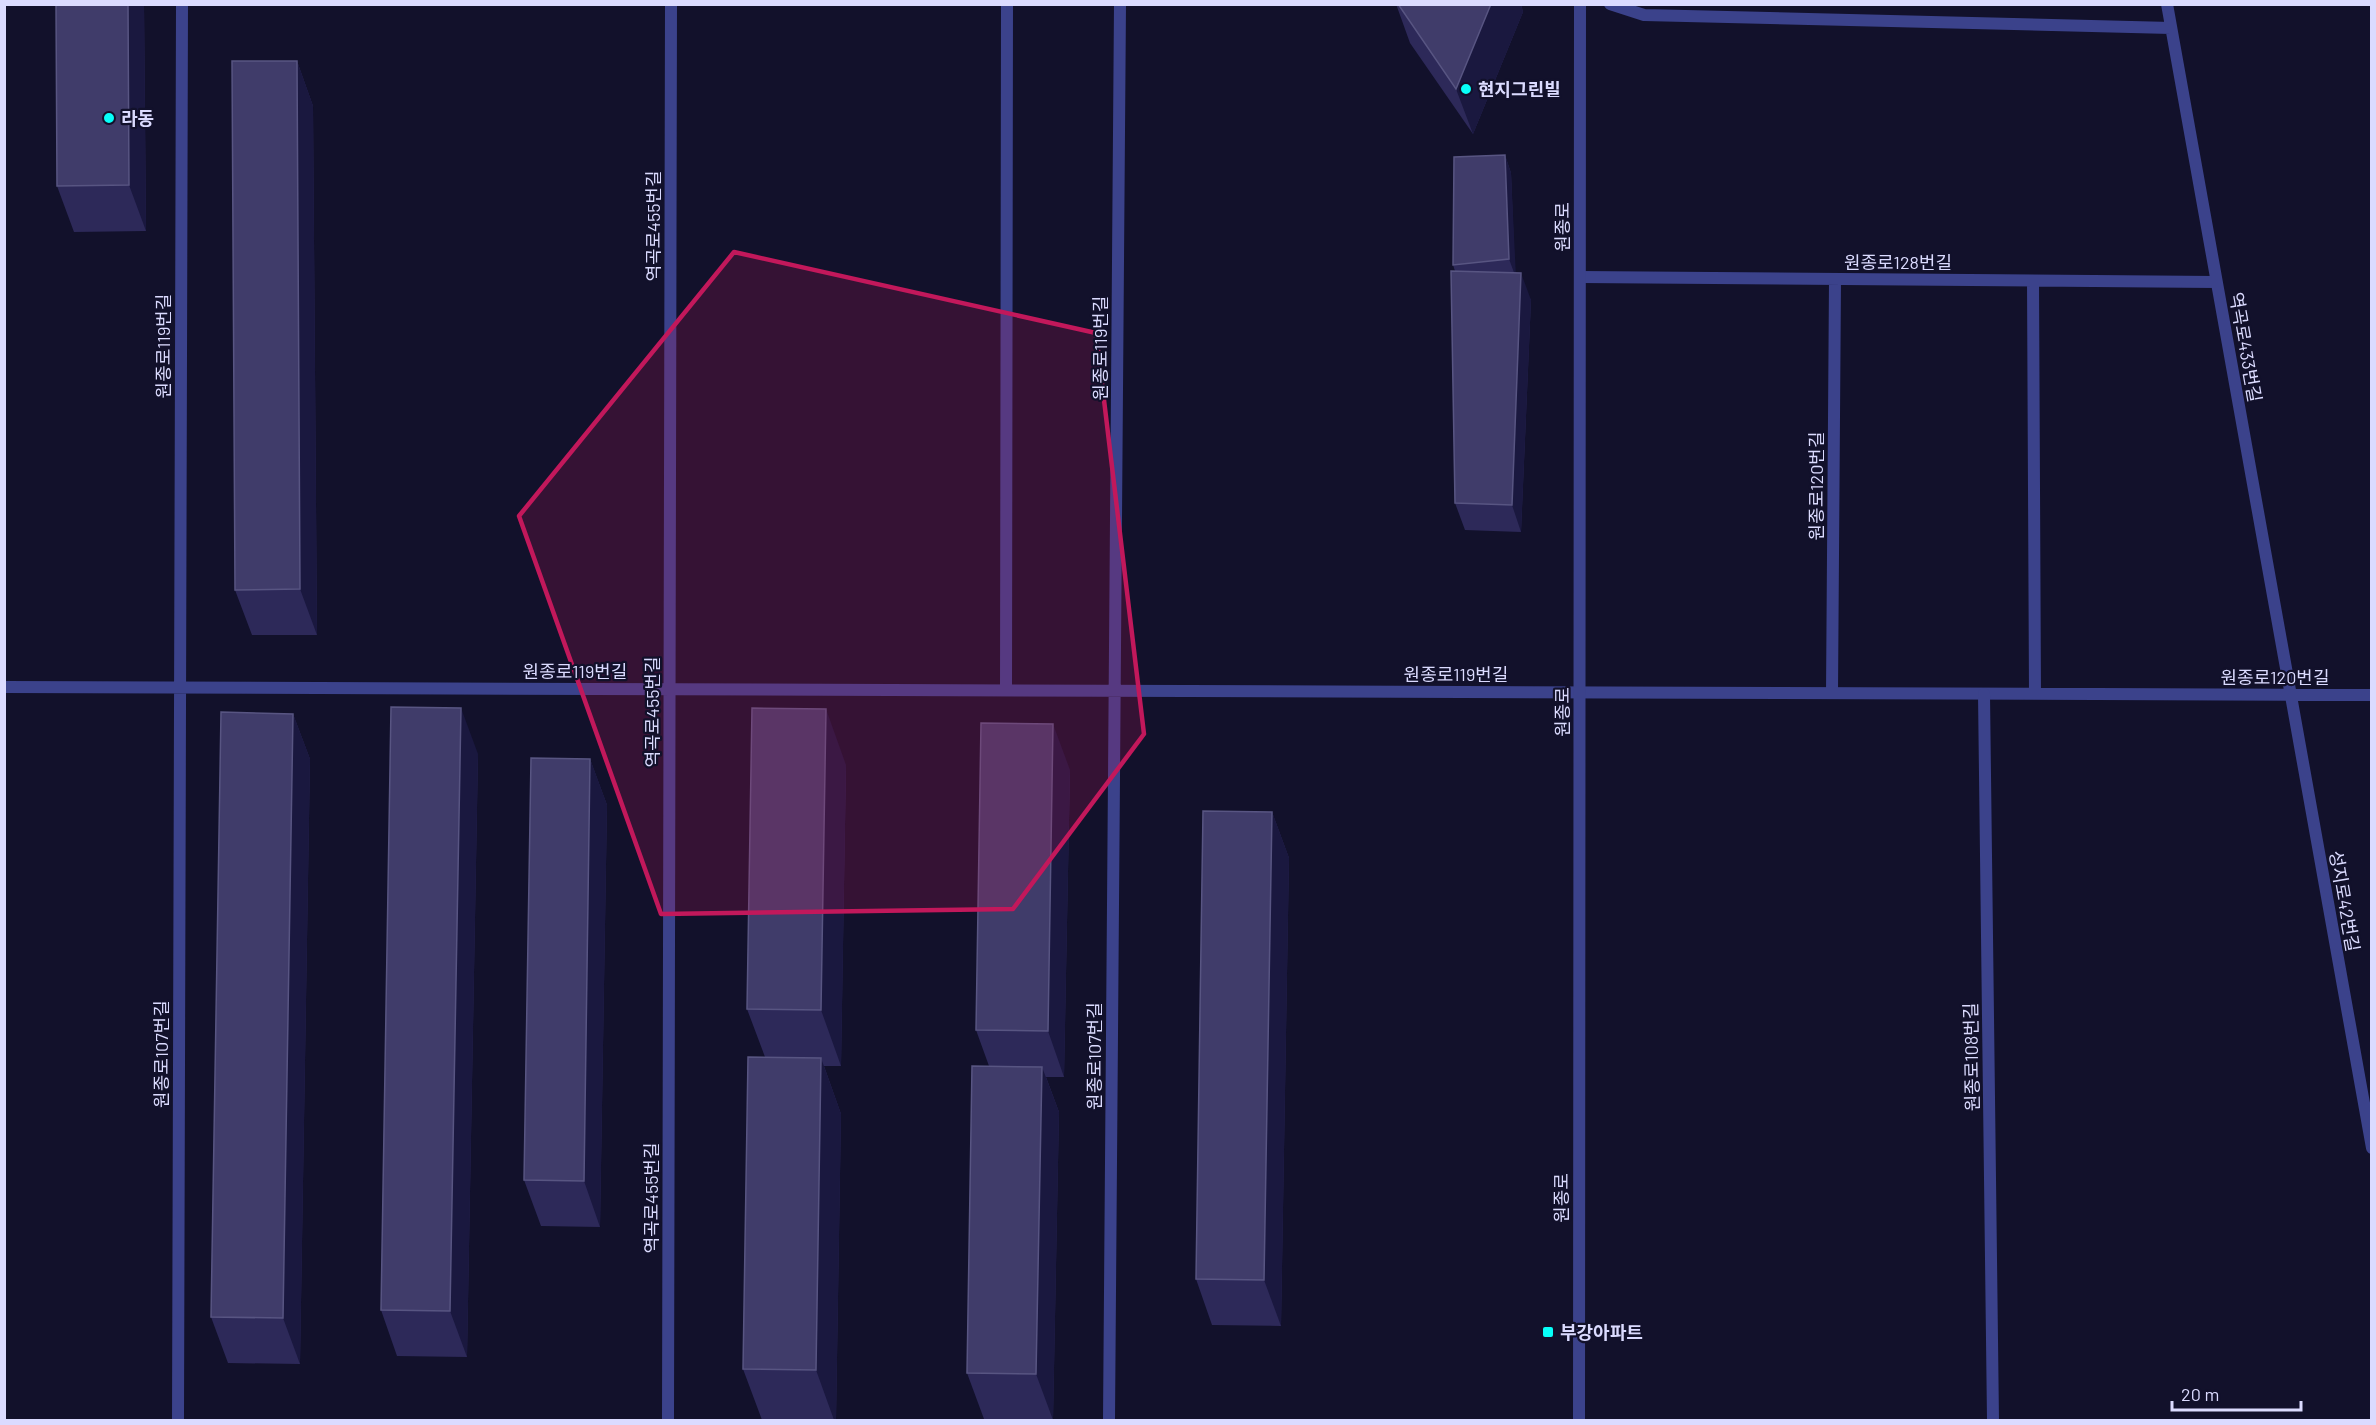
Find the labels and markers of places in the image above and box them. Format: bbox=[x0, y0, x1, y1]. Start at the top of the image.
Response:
place label: 현지그린빌 bbox=[1478, 78, 1561, 100]
marker: 현지그린빌 bbox=[1459, 82, 1473, 96]
place label: 라동 bbox=[121, 107, 154, 129]
marker: 라동 bbox=[102, 111, 116, 125]
place label: 부강아파트 bbox=[1560, 1321, 1643, 1343]
marker: 부강아파트 bbox=[1541, 1325, 1555, 1339]

